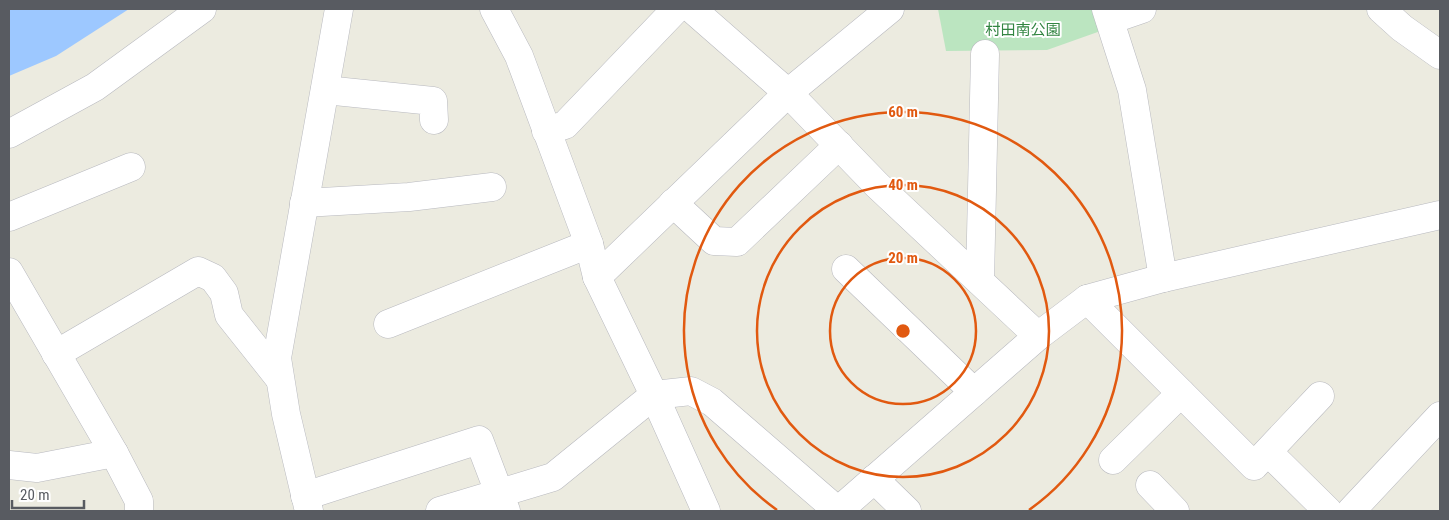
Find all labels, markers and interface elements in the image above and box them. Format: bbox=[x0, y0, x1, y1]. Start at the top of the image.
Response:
park label: 村田南公園 bbox=[985, 21, 1061, 39]
text: 60 m bbox=[888, 103, 918, 121]
text: 40 m bbox=[888, 176, 918, 194]
text: 20 m bbox=[888, 249, 918, 267]
centre of rings bbox=[894, 322, 912, 340]
scale bar bbox=[12, 478, 85, 510]
text: 20 m bbox=[20, 486, 50, 504]

